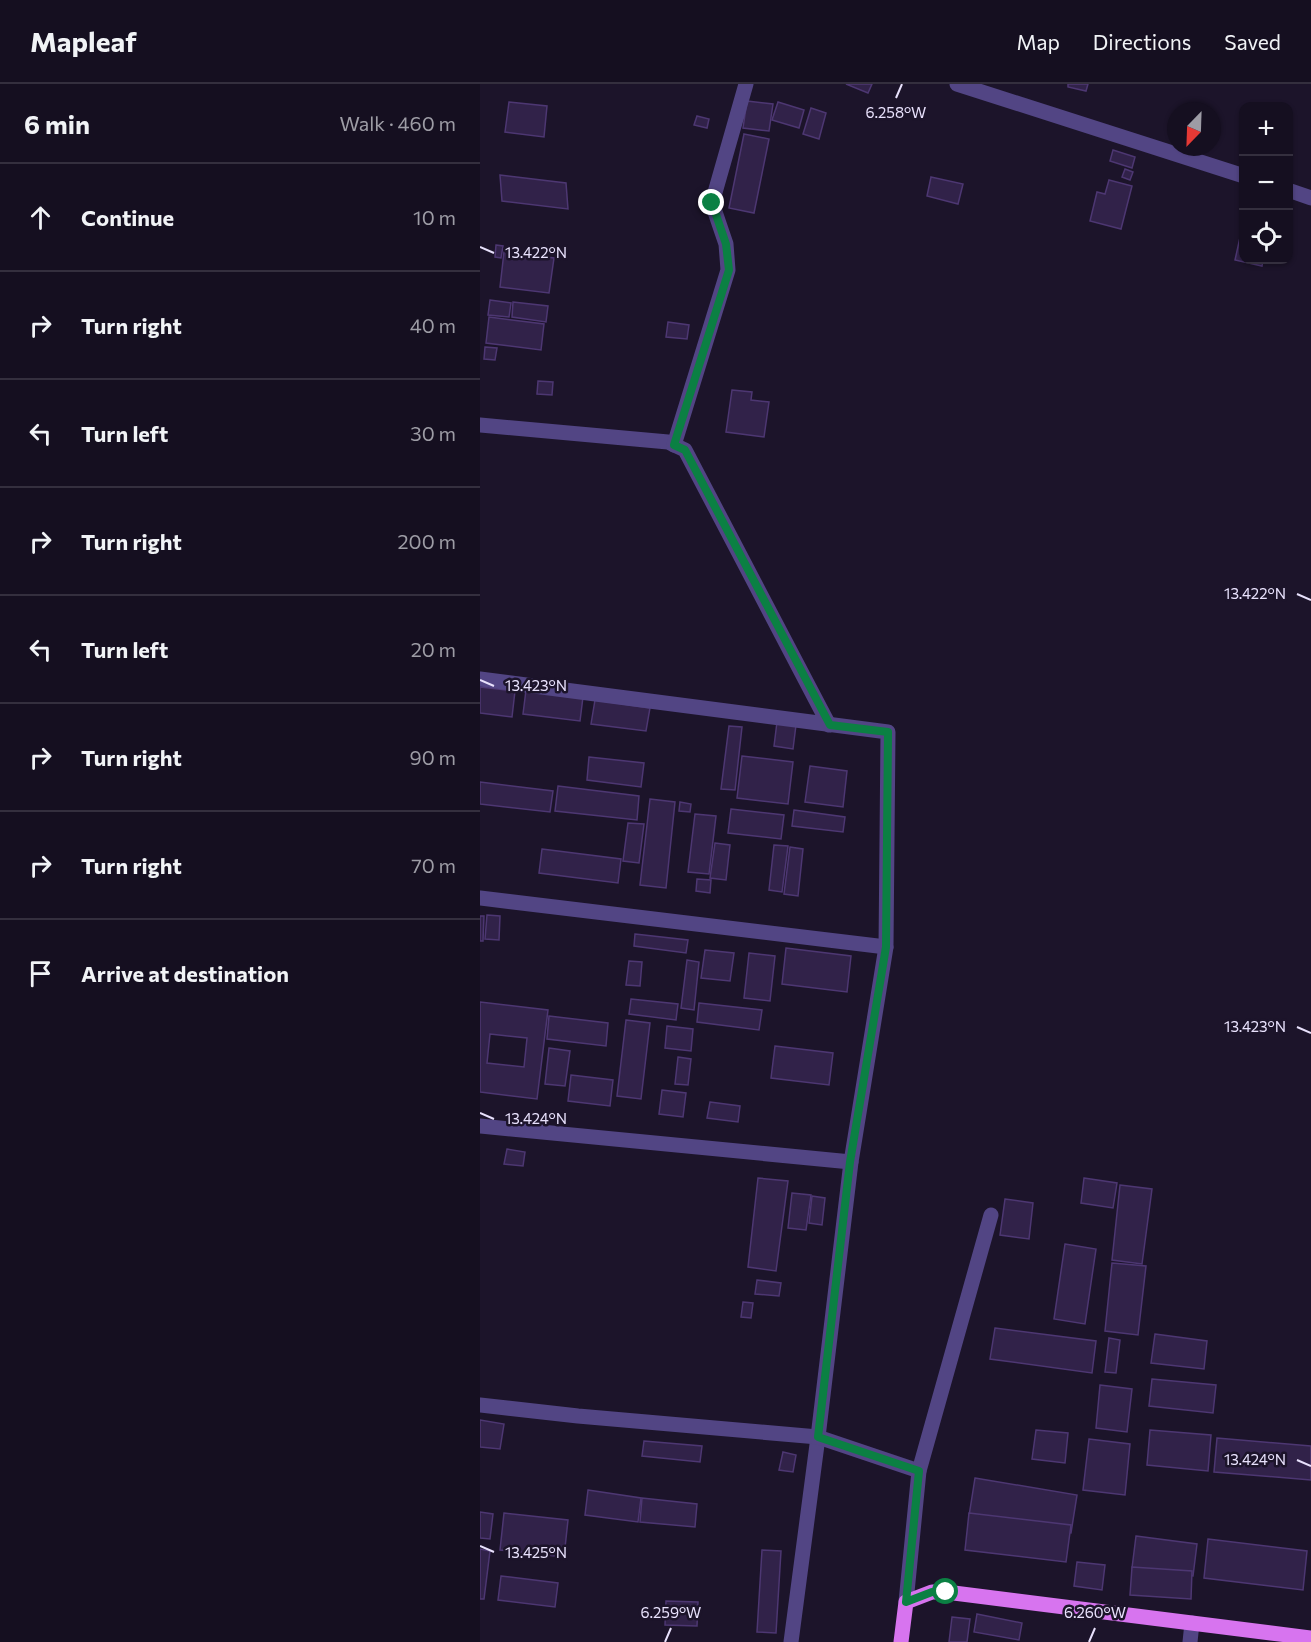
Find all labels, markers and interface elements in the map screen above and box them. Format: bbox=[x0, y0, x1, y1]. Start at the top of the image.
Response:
text: Mapleaf bbox=[30, 24, 137, 58]
text: Map bbox=[1017, 29, 1060, 54]
text: Directions bbox=[1093, 29, 1191, 54]
text: Saved bbox=[1224, 29, 1281, 54]
north arrow bbox=[1167, 102, 1221, 156]
map controls bbox=[1239, 102, 1293, 264]
button: + bbox=[1239, 102, 1293, 156]
text: 6.258°W bbox=[866, 103, 926, 121]
text: 6 min bbox=[24, 108, 90, 139]
text: Walk · 460 m bbox=[339, 111, 456, 135]
button: − bbox=[1239, 156, 1293, 210]
route end bbox=[698, 189, 724, 215]
icon: ahead bbox=[24, 201, 57, 234]
text: Continue bbox=[81, 204, 174, 231]
text: 10 m bbox=[413, 205, 456, 229]
button: locate bbox=[1239, 210, 1293, 264]
text: 13.422°N bbox=[505, 243, 567, 261]
icon: right bbox=[24, 309, 57, 342]
text: Turn right bbox=[81, 312, 182, 339]
text: 40 m bbox=[410, 313, 456, 337]
icon: left bbox=[24, 417, 57, 450]
text: Turn left bbox=[81, 420, 168, 447]
text: 30 m bbox=[410, 421, 456, 445]
icon: right bbox=[24, 525, 57, 558]
text: Turn right bbox=[81, 528, 182, 555]
text: 200 m bbox=[398, 529, 456, 553]
text: 13.422°N bbox=[1224, 584, 1286, 602]
icon: left bbox=[24, 633, 57, 666]
text: Turn left bbox=[81, 636, 168, 663]
text: 20 m bbox=[411, 637, 456, 661]
text: 13.423°N bbox=[505, 676, 567, 694]
icon: right bbox=[24, 741, 57, 774]
text: Turn right bbox=[81, 744, 182, 771]
text: 90 m bbox=[410, 745, 456, 769]
icon: right bbox=[24, 849, 57, 882]
text: Turn right bbox=[81, 852, 182, 879]
text: 70 m bbox=[411, 853, 456, 877]
icon: arrive bbox=[24, 957, 57, 990]
text: Arrive at destination bbox=[81, 960, 289, 987]
text: 13.423°N bbox=[1224, 1017, 1286, 1035]
text: 13.424°N bbox=[505, 1109, 567, 1127]
text: 13.424°N bbox=[1224, 1450, 1286, 1468]
text: 13.425°N bbox=[505, 1543, 567, 1561]
route start bbox=[932, 1578, 958, 1604]
text: 6.259°W bbox=[641, 1603, 701, 1621]
text: 6.260°W bbox=[1064, 1603, 1126, 1621]

